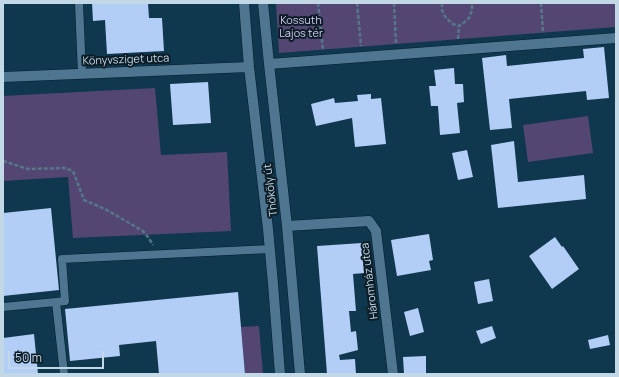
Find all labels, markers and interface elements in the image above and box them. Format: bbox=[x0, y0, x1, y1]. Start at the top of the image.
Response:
park label: Kossuth Lajos tér bbox=[279, 14, 323, 40]
street label: Könyvsziget utca bbox=[82, 52, 170, 68]
street label: Thököly út bbox=[261, 163, 281, 217]
street label: Háromház utca bbox=[359, 242, 381, 320]
scale bar bbox=[10, 343, 106, 369]
text: 50 m bbox=[15, 349, 42, 366]

